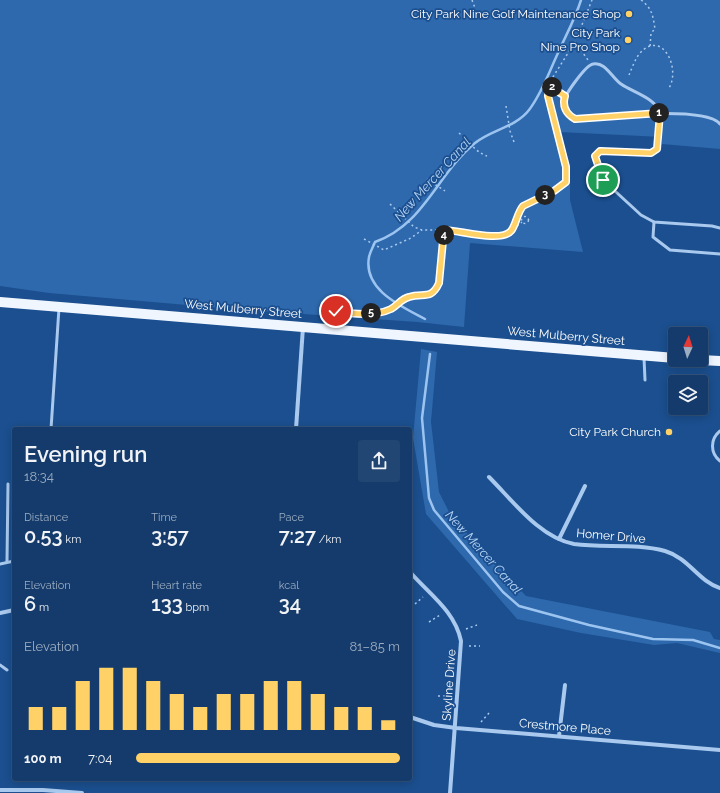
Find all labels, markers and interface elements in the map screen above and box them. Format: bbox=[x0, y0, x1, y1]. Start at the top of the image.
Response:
place label: City Park Nine Golf Maintenance Shop bbox=[411, 7, 621, 21]
marker: City Park Nine Golf Maintenance Shop bbox=[624, 9, 634, 19]
place label: City Park Nine Pro Shop bbox=[541, 26, 621, 54]
marker: City Park Nine Pro Shop bbox=[623, 35, 633, 45]
pin: 2 bbox=[542, 77, 562, 97]
text: 2 bbox=[549, 80, 555, 93]
pin: 1 bbox=[649, 103, 669, 123]
text: 1 bbox=[656, 106, 662, 119]
water label: New Mercer Canal bbox=[391, 134, 474, 224]
pin bbox=[586, 163, 620, 197]
icon: arrive bbox=[592, 169, 614, 191]
pin: 3 bbox=[535, 185, 555, 205]
text: 3 bbox=[542, 188, 548, 201]
pin: 4 bbox=[434, 225, 454, 245]
text: 4 bbox=[441, 228, 447, 241]
pin bbox=[319, 294, 353, 328]
street label: West Mulberry Street bbox=[184, 297, 302, 321]
icon: check bbox=[325, 300, 347, 322]
pin: 5 bbox=[361, 303, 381, 323]
text: 5 bbox=[368, 306, 374, 319]
street label: West Mulberry Street bbox=[507, 324, 625, 348]
north arrow bbox=[668, 327, 708, 367]
map controls bbox=[668, 327, 708, 415]
button: layers bbox=[668, 375, 708, 415]
place label: City Park Church bbox=[569, 425, 661, 439]
marker: City Park Church bbox=[664, 427, 674, 437]
button: share bbox=[358, 440, 400, 482]
text: Evening run bbox=[24, 441, 147, 467]
text: 18:34 bbox=[24, 469, 54, 484]
water label: New Mercer Canal bbox=[442, 508, 525, 598]
text: Distance bbox=[24, 511, 68, 524]
text: Time bbox=[151, 511, 177, 524]
text: Pace bbox=[279, 511, 304, 524]
text: 0.53 bbox=[24, 524, 63, 548]
text: 3:57 bbox=[151, 524, 189, 548]
text: 7:27 bbox=[279, 524, 316, 548]
street label: Homer Drive bbox=[576, 526, 646, 546]
text: km bbox=[63, 533, 81, 546]
text: /km bbox=[316, 533, 341, 546]
text: Elevation bbox=[24, 579, 71, 592]
text: Heart rate bbox=[151, 579, 202, 592]
text: kcal bbox=[279, 579, 299, 592]
text: 6 bbox=[24, 592, 36, 616]
text: 133 bbox=[151, 592, 183, 616]
text: 34 bbox=[279, 592, 301, 616]
text: m bbox=[36, 601, 49, 614]
text: bpm bbox=[183, 601, 209, 614]
text: Elevation bbox=[24, 639, 79, 654]
text: 81–85 m bbox=[349, 639, 400, 654]
street label: Skyline Drive bbox=[440, 649, 458, 721]
street label: Crestmore Place bbox=[518, 716, 612, 738]
text: 100 m bbox=[24, 751, 62, 766]
text: 7:04 bbox=[88, 751, 112, 766]

